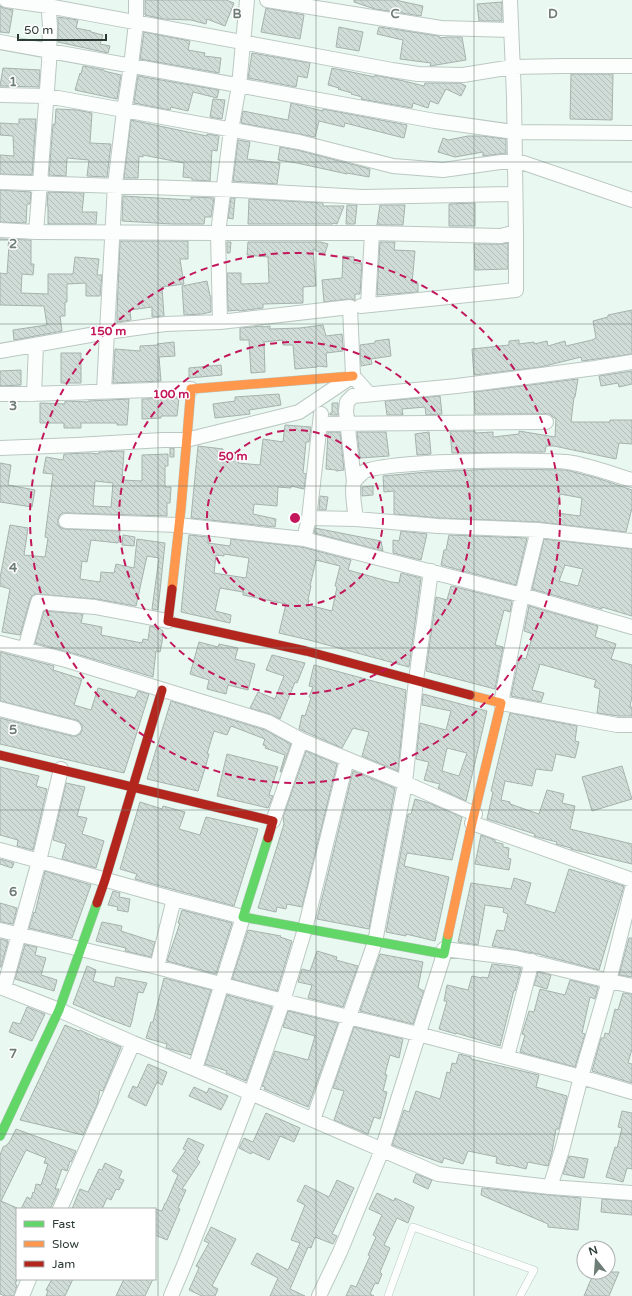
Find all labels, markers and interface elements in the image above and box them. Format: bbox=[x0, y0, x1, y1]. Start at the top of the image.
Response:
text: B bbox=[232, 6, 242, 22]
text: C bbox=[390, 6, 400, 22]
text: D bbox=[548, 6, 558, 22]
scale bar bbox=[18, 16, 106, 42]
text: 50 m bbox=[24, 23, 53, 37]
text: 1 bbox=[9, 74, 17, 90]
text: 2 bbox=[9, 236, 17, 252]
text: 150 m bbox=[90, 324, 126, 338]
text: 100 m bbox=[153, 387, 189, 401]
text: 3 bbox=[9, 398, 17, 414]
text: 50 m bbox=[218, 449, 248, 463]
centre of rings bbox=[288, 511, 302, 525]
text: 4 bbox=[9, 560, 18, 576]
text: 5 bbox=[9, 722, 17, 738]
text: 6 bbox=[9, 884, 17, 900]
text: 7 bbox=[9, 1046, 17, 1062]
legend bbox=[16, 1208, 156, 1280]
text: Fast bbox=[52, 1217, 76, 1231]
text: Slow bbox=[52, 1237, 79, 1251]
north arrow bbox=[576, 1240, 616, 1280]
text: N bbox=[587, 1243, 599, 1258]
text: Jam bbox=[52, 1257, 75, 1271]

